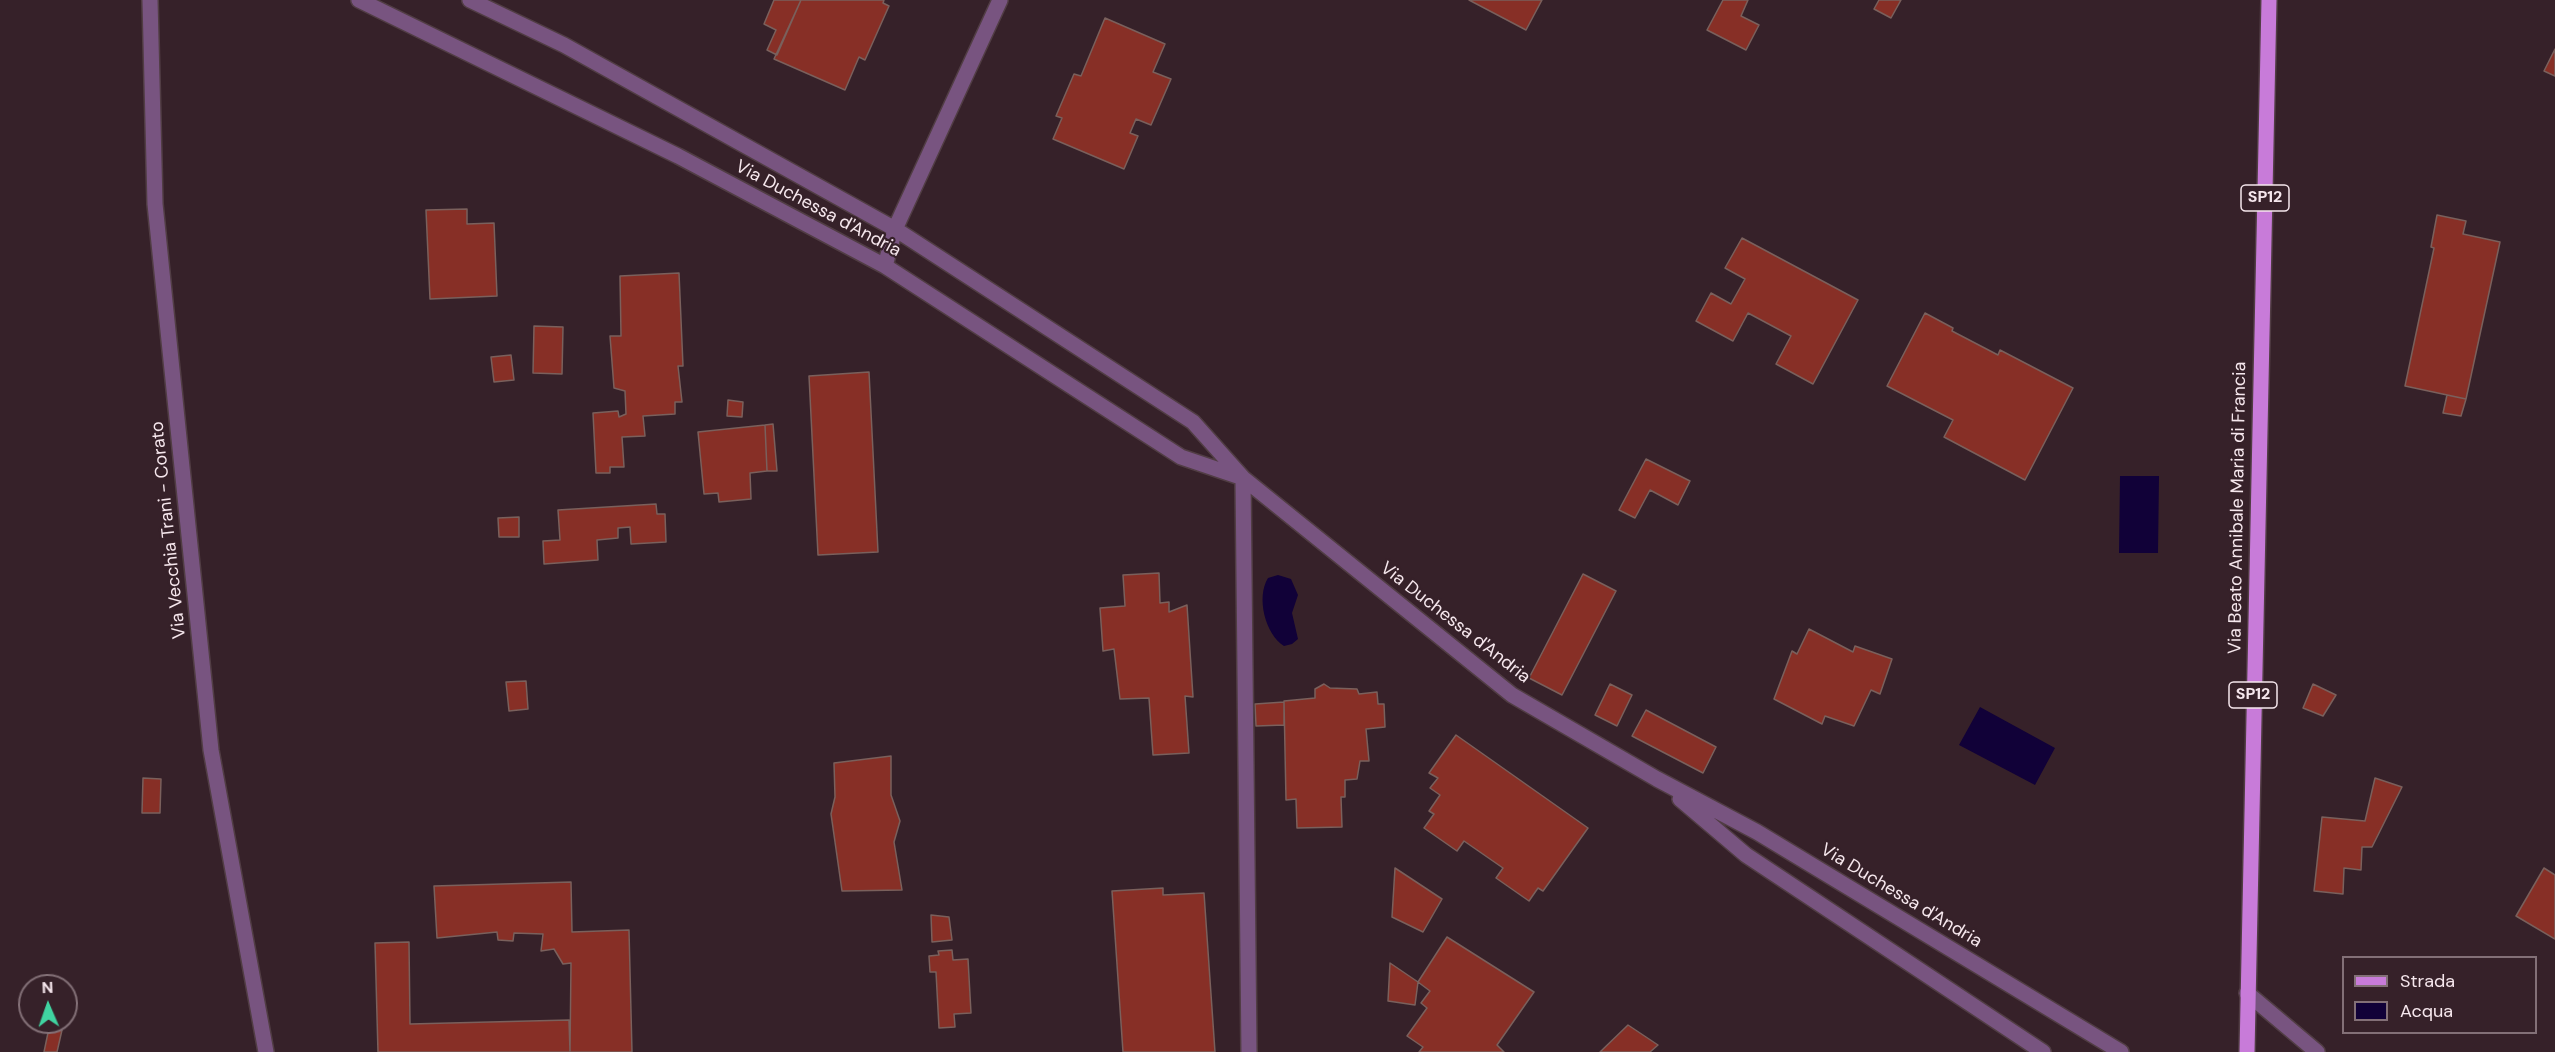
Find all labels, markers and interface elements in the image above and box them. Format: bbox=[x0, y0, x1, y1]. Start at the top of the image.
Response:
street label: Via Duchessa d'Andria bbox=[731, 156, 905, 262]
road number: SP12 bbox=[2241, 185, 2289, 211]
street label: Via Beato Annibale Maria di Francia bbox=[2225, 362, 2251, 654]
street label: Via Vecchia Trani - Corato bbox=[147, 420, 191, 640]
street label: Via Duchessa d'Andria bbox=[1376, 558, 1534, 688]
road number: SP12 bbox=[2229, 682, 2277, 708]
street label: Via Duchessa d'Andria bbox=[1816, 839, 1986, 953]
legend bbox=[2342, 956, 2537, 1034]
text: Strada bbox=[2400, 969, 2455, 993]
north arrow bbox=[18, 974, 78, 1034]
text: N bbox=[41, 977, 54, 998]
text: Acqua bbox=[2400, 999, 2453, 1023]

